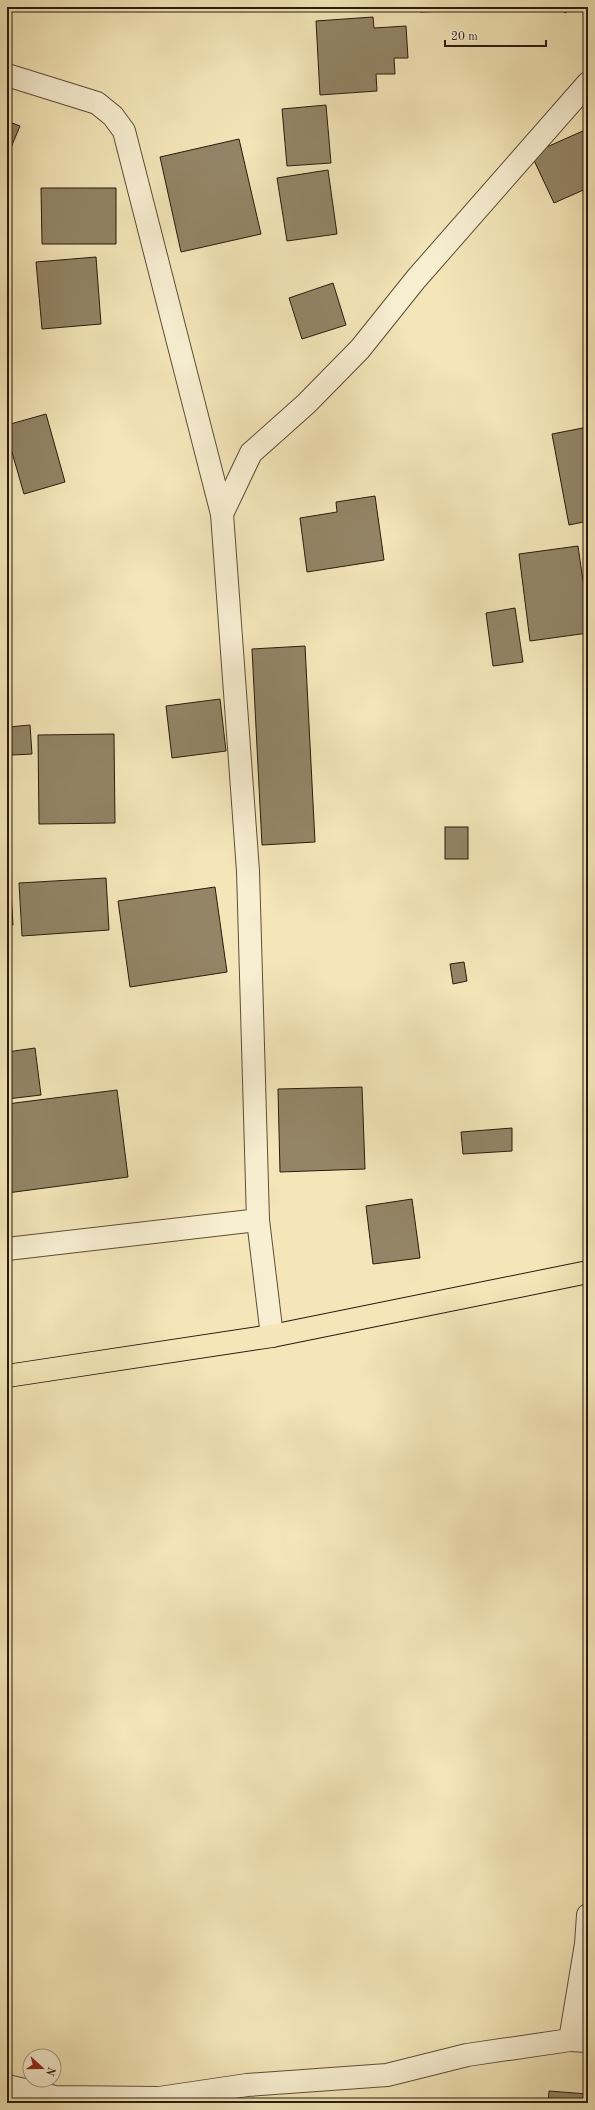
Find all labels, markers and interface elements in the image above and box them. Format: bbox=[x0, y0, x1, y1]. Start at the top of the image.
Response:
scale bar bbox=[445, 22, 546, 48]
text: 20 m bbox=[451, 31, 478, 43]
north arrow bbox=[22, 2048, 62, 2088]
text: N bbox=[43, 2065, 57, 2077]

